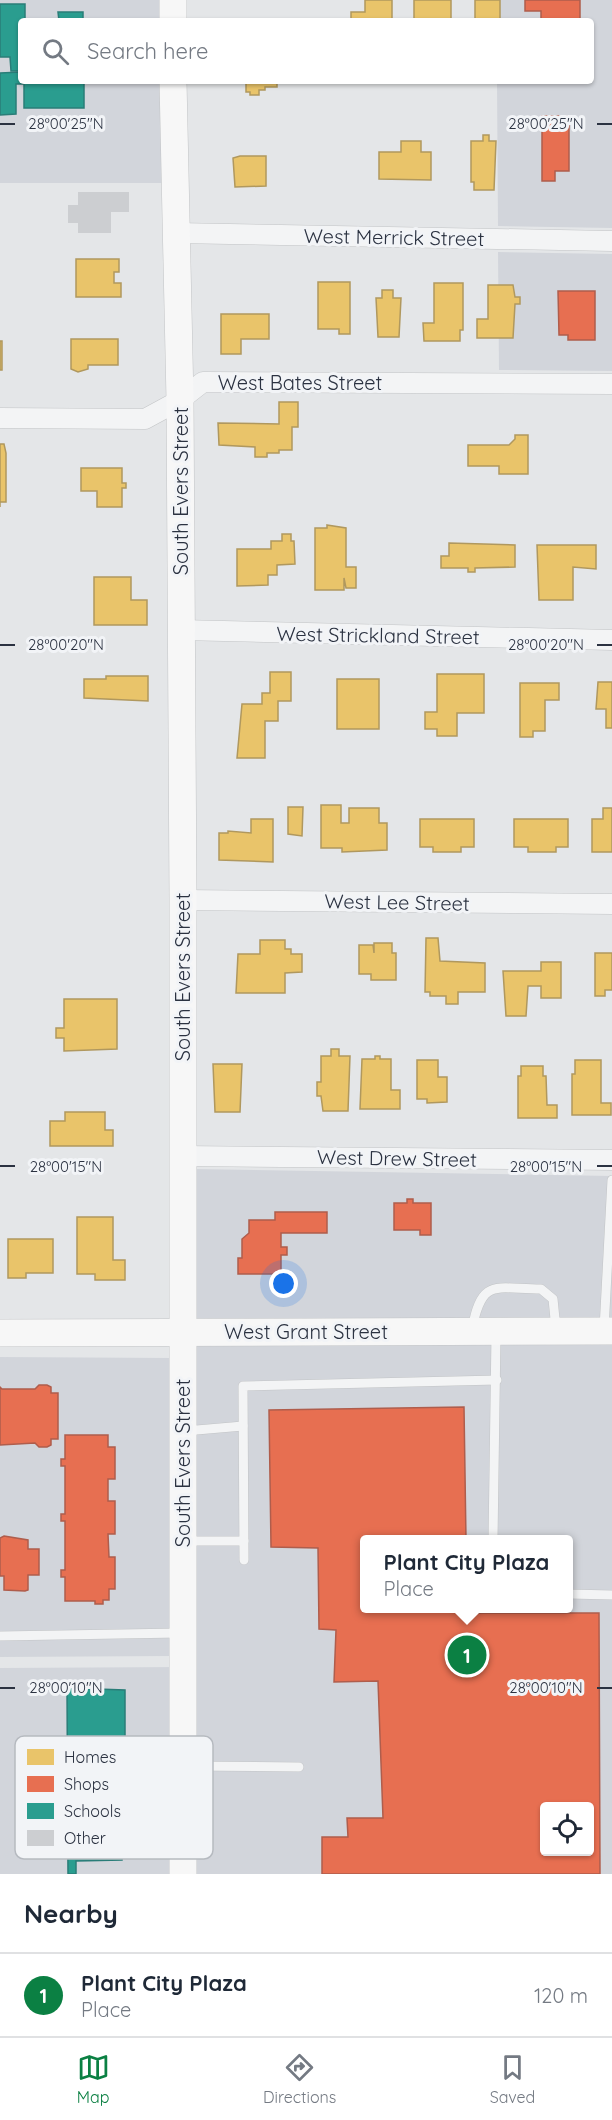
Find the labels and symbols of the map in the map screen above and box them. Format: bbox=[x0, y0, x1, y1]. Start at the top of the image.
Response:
text: 28°00'25"N bbox=[28, 114, 104, 133]
text: 28°00'25"N bbox=[508, 114, 584, 133]
street label: West Merrick Street bbox=[303, 223, 485, 251]
street label: West Bates Street bbox=[218, 370, 382, 395]
street label: South Evers Street bbox=[168, 407, 193, 575]
street label: West Strickland Street bbox=[276, 621, 480, 649]
text: 28°00'20"N bbox=[28, 635, 104, 654]
text: 28°00'20"N bbox=[508, 635, 584, 654]
street label: West Lee Street bbox=[324, 888, 470, 916]
street label: South Evers Street bbox=[170, 893, 195, 1061]
street label: West Drew Street bbox=[317, 1144, 477, 1172]
text: 28°00'15"N bbox=[30, 1157, 102, 1176]
text: 28°00'15"N bbox=[510, 1157, 582, 1176]
your location bbox=[269, 1269, 298, 1298]
street label: West Grant Street bbox=[224, 1319, 388, 1344]
street label: South Evers Street bbox=[170, 1379, 195, 1547]
pin: 1 bbox=[448, 1632, 486, 1678]
text: 28°00'10"N bbox=[29, 1678, 103, 1697]
text: 28°00'10"N bbox=[509, 1678, 583, 1697]
legend bbox=[15, 1736, 213, 1859]
text: Homes bbox=[64, 1747, 116, 1767]
text: Shops bbox=[64, 1774, 109, 1794]
text: Schools bbox=[64, 1801, 121, 1821]
text: Other bbox=[64, 1828, 106, 1848]

